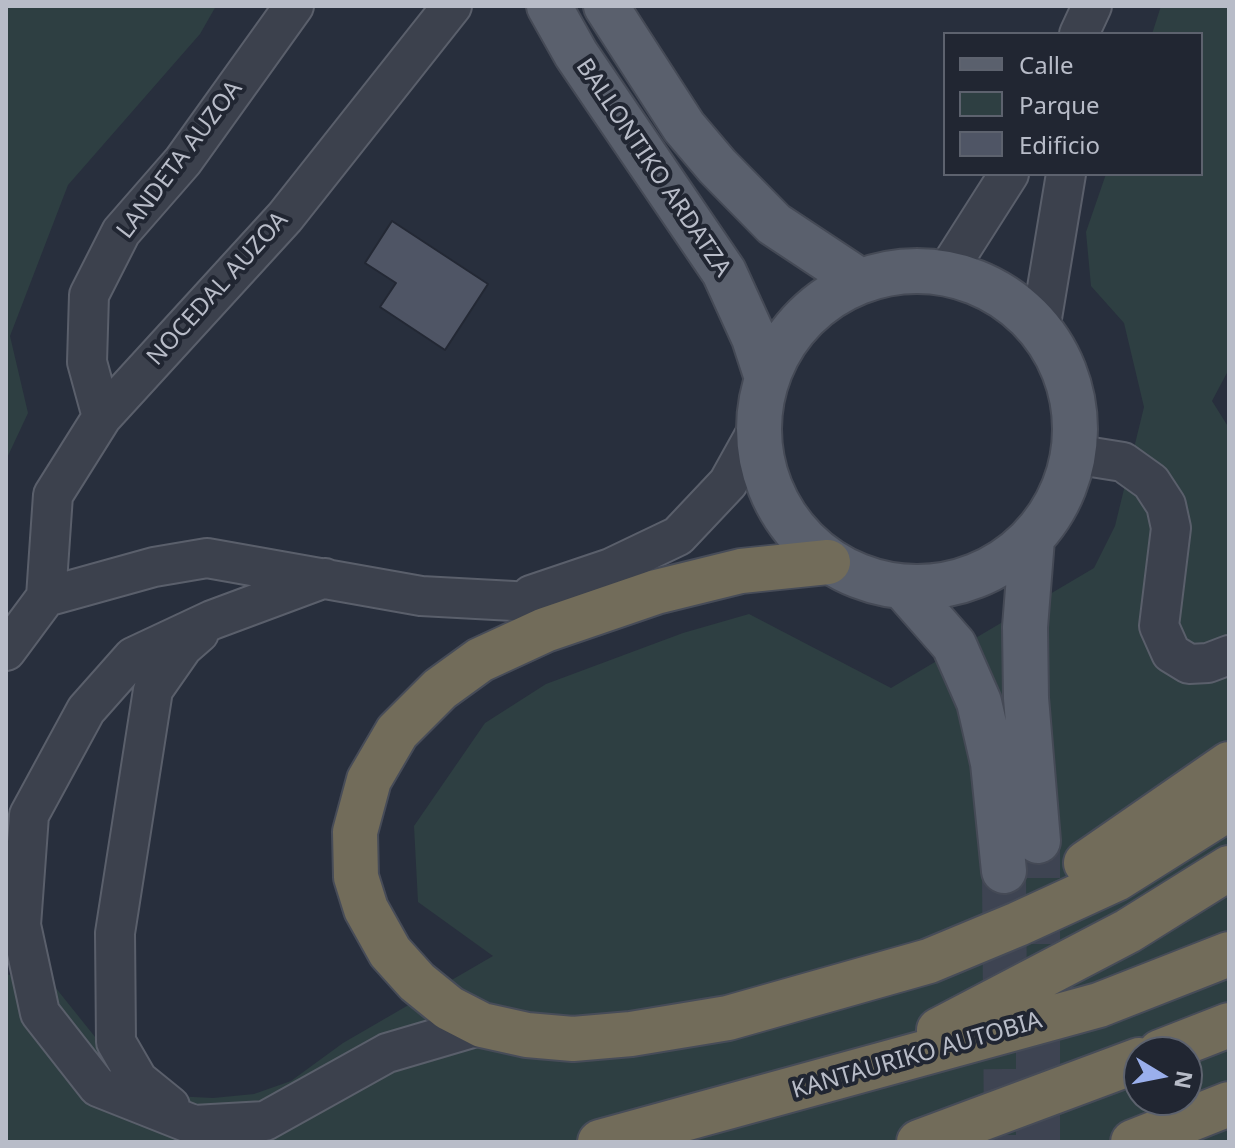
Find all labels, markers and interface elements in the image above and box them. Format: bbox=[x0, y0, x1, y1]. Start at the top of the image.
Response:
legend bbox=[943, 32, 1203, 176]
text: Calle bbox=[1019, 48, 1074, 81]
street label: BALLONTIKO ARDATZA bbox=[569, 53, 737, 283]
street label: LANDETA AUZOA bbox=[111, 75, 249, 245]
text: Parque bbox=[1019, 88, 1100, 121]
text: Edificio bbox=[1019, 128, 1100, 161]
street label: NOCEDAL AUZOA bbox=[142, 206, 294, 372]
street label: KANTAURIKO AUTOBIA bbox=[789, 1006, 1045, 1106]
north arrow bbox=[1123, 1036, 1203, 1116]
text: N bbox=[1168, 1068, 1201, 1091]

